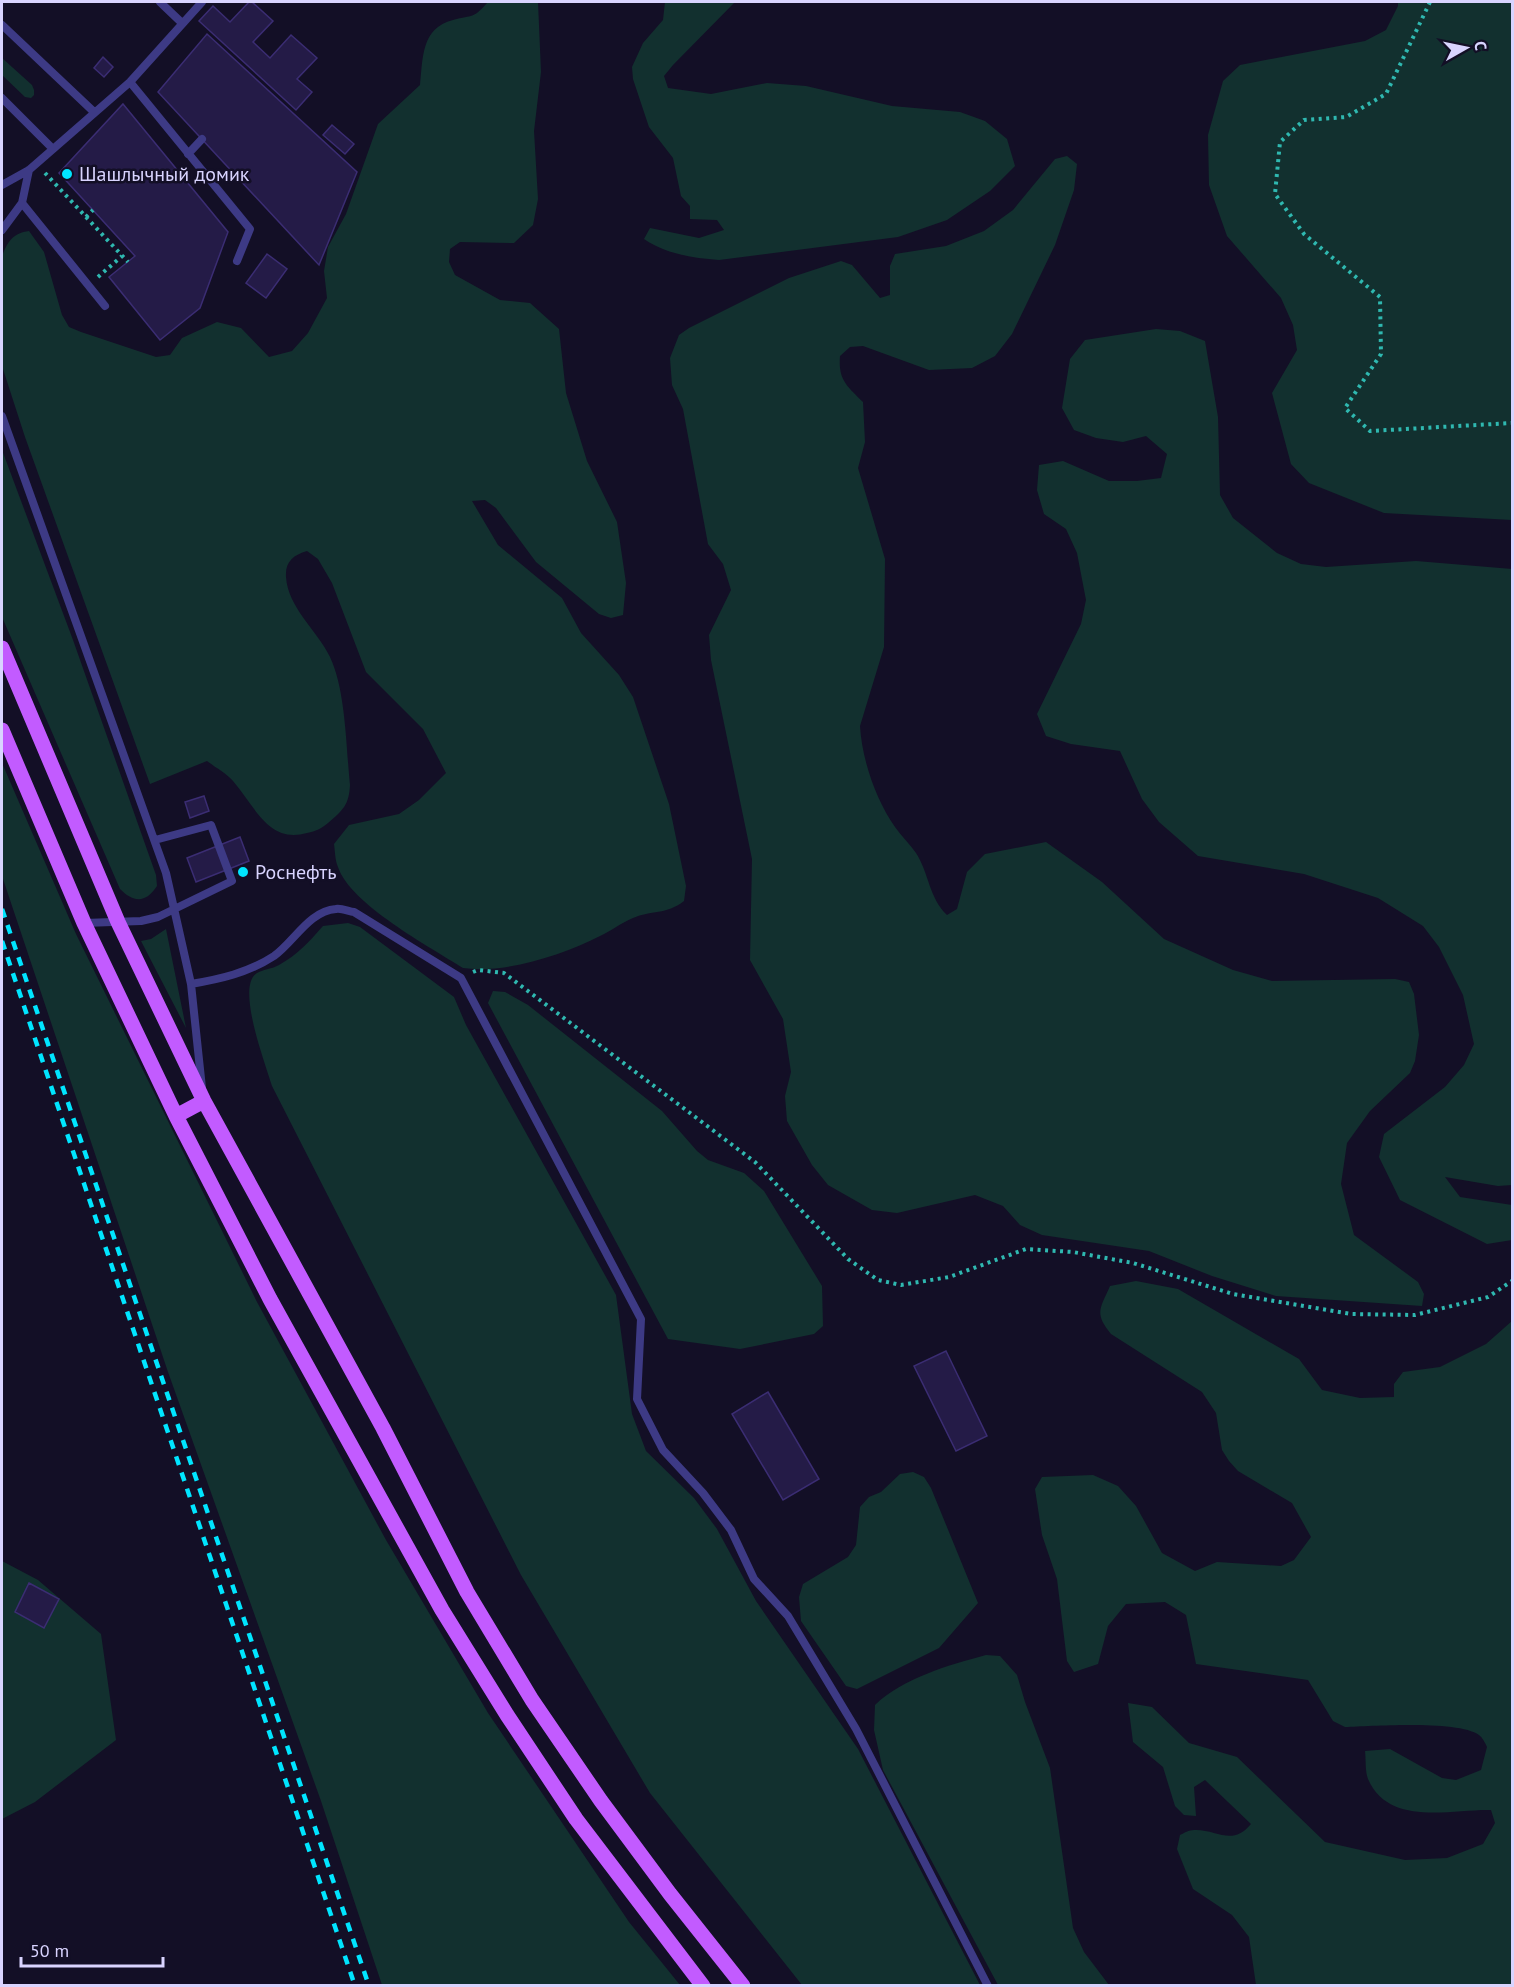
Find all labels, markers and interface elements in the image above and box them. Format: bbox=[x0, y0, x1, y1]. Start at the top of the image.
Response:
north arrow bbox=[1436, 18, 1496, 78]
text: С bbox=[1470, 40, 1491, 52]
place label: Шашлычный домик bbox=[79, 161, 250, 187]
marker: Шашлычный домик bbox=[60, 167, 74, 181]
place label: Роснефть bbox=[255, 859, 336, 885]
marker: Роснефть bbox=[236, 865, 250, 879]
scale bar bbox=[21, 1930, 164, 1968]
text: 50 m bbox=[30, 1939, 69, 1962]

